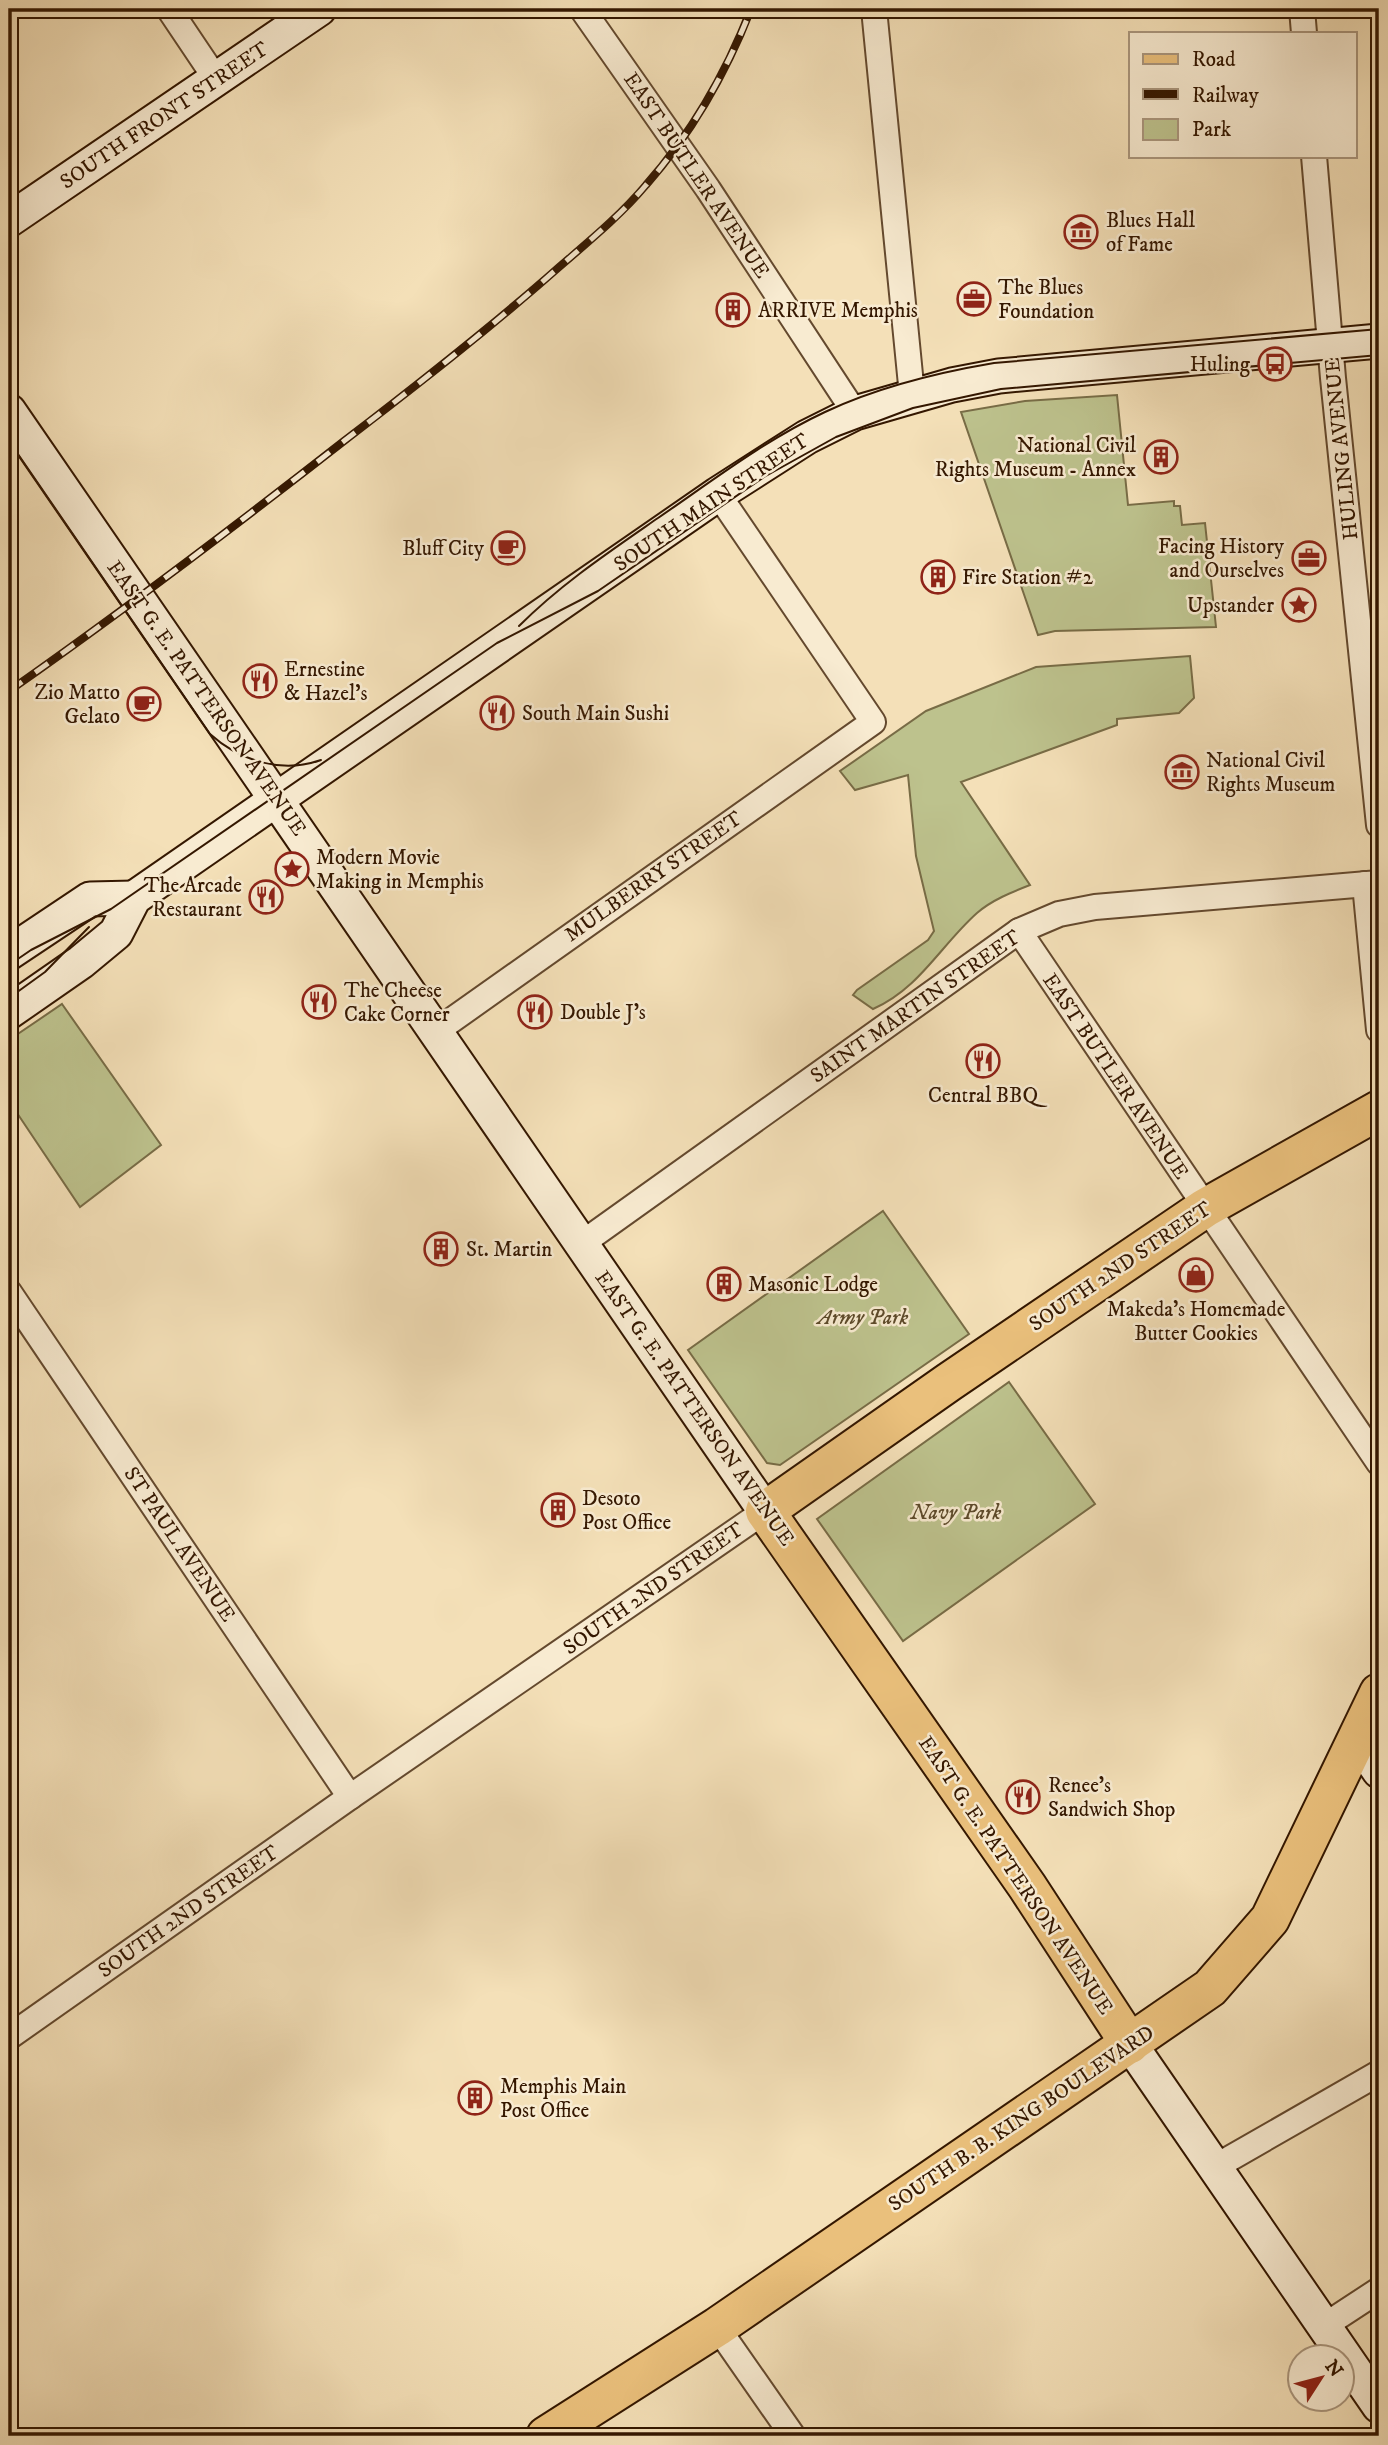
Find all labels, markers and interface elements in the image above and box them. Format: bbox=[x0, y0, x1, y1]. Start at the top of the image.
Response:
legend bbox=[1129, 32, 1356, 158]
street label: SOUTH FRONT STREET bbox=[55, 36, 274, 195]
text: Road bbox=[1192, 47, 1236, 73]
street label: EAST BUTLER AVENUE bbox=[618, 68, 775, 284]
text: Railway bbox=[1192, 83, 1260, 109]
text: Park bbox=[1192, 117, 1232, 143]
place label: Blues Hall of Fame bbox=[1106, 208, 1196, 258]
museum icon: Blues Hall of Fame bbox=[1062, 213, 1100, 251]
place label: The Blues Foundation bbox=[998, 275, 1094, 325]
office icon: The Blues Foundation bbox=[955, 280, 993, 318]
building icon: ARRIVE Memphis bbox=[714, 291, 752, 329]
place label: ARRIVE Memphis bbox=[758, 298, 918, 324]
bus stop icon: Huling bbox=[1256, 345, 1294, 383]
place label: Huling bbox=[1190, 352, 1251, 378]
street label: HULING AVENUE bbox=[1319, 356, 1364, 541]
street label: SOUTH MAIN STREET bbox=[609, 428, 814, 578]
place label: National Civil Rights Museum - Annex bbox=[935, 433, 1137, 483]
building icon: National Civil Rights Museum - Annex bbox=[1142, 438, 1180, 476]
cafe icon: Bluff City bbox=[489, 529, 527, 567]
place label: Facing History and Ourselves bbox=[1158, 534, 1285, 584]
place label: Bluff City bbox=[402, 536, 485, 562]
office icon: Facing History and Ourselves bbox=[1290, 539, 1328, 577]
street label: EAST G. E. PATTERSON AVENUE bbox=[101, 556, 312, 841]
building icon: Fire Station #2 bbox=[919, 558, 957, 596]
place label: Fire Station #2 bbox=[962, 565, 1094, 591]
place icon: Upstander bbox=[1280, 586, 1318, 624]
place label: Upstander bbox=[1187, 593, 1274, 619]
place label: Ernestine & Hazel's bbox=[284, 657, 367, 707]
restaurant icon: Ernestine & Hazel's bbox=[241, 662, 279, 700]
place label: Zio Matto Gelato bbox=[35, 680, 120, 730]
cafe icon: Zio Matto Gelato bbox=[125, 685, 163, 723]
restaurant icon: South Main Sushi bbox=[478, 694, 516, 732]
place label: South Main Sushi bbox=[522, 701, 669, 727]
place label: National Civil Rights Museum bbox=[1206, 748, 1336, 798]
museum icon: National Civil Rights Museum bbox=[1163, 753, 1201, 791]
street label: MULBERRY STREET bbox=[560, 806, 747, 948]
place label: Modern Movie Making in Memphis bbox=[316, 845, 484, 895]
place icon: Modern Movie Making in Memphis bbox=[273, 850, 311, 888]
place label: The Arcade Restaurant bbox=[144, 873, 242, 923]
restaurant icon: The Arcade Restaurant bbox=[247, 878, 285, 916]
street label: SAINT MARTIN STREET bbox=[806, 924, 1026, 1089]
street label: EAST BUTLER AVENUE bbox=[1037, 969, 1194, 1185]
place label: The Cheese Cake Corner bbox=[344, 978, 450, 1028]
restaurant icon: The Cheese Cake Corner bbox=[300, 983, 338, 1021]
restaurant icon: Double J's bbox=[516, 993, 554, 1031]
place label: Double J's bbox=[560, 1000, 646, 1026]
restaurant icon: Central BBQ bbox=[964, 1042, 1002, 1080]
place label: Central BBQ bbox=[928, 1083, 1047, 1109]
street label: SOUTH 2ND STREET bbox=[1024, 1196, 1217, 1338]
building icon: St. Martin bbox=[422, 1230, 460, 1268]
place label: St. Martin bbox=[466, 1237, 552, 1263]
shop icon: Makeda’s Homemade Butter Cookies bbox=[1177, 1256, 1215, 1294]
building icon: Masonic Lodge bbox=[705, 1265, 743, 1303]
street label: EAST G. E. PATTERSON AVENUE bbox=[589, 1266, 800, 1551]
place label: Masonic Lodge bbox=[748, 1272, 878, 1298]
place label: Makeda’s Homemade Butter Cookies bbox=[1107, 1297, 1286, 1347]
park label: Army Park bbox=[816, 1305, 909, 1331]
street label: ST PAUL AVENUE bbox=[118, 1462, 241, 1627]
place label: Desoto Post Office bbox=[582, 1486, 672, 1536]
building icon: Desoto Post Office bbox=[539, 1491, 577, 1529]
park label: Navy Park bbox=[910, 1500, 1001, 1526]
street label: SOUTH 2ND STREET bbox=[558, 1517, 749, 1661]
street label: EAST G. E. PATTERSON AVENUE bbox=[912, 1731, 1118, 2020]
place label: Renee's Sandwich Shop bbox=[1048, 1773, 1175, 1823]
restaurant icon: Renee's Sandwich Shop bbox=[1004, 1778, 1042, 1816]
street label: SOUTH 2ND STREET bbox=[93, 1840, 284, 1984]
street label: SOUTH B. B. KING BOULEVARD bbox=[884, 2020, 1159, 2218]
place label: Memphis Main Post Office bbox=[500, 2074, 626, 2124]
building icon: Memphis Main Post Office bbox=[456, 2079, 494, 2117]
north arrow bbox=[1286, 2344, 1356, 2414]
text: N bbox=[1320, 2356, 1348, 2382]

